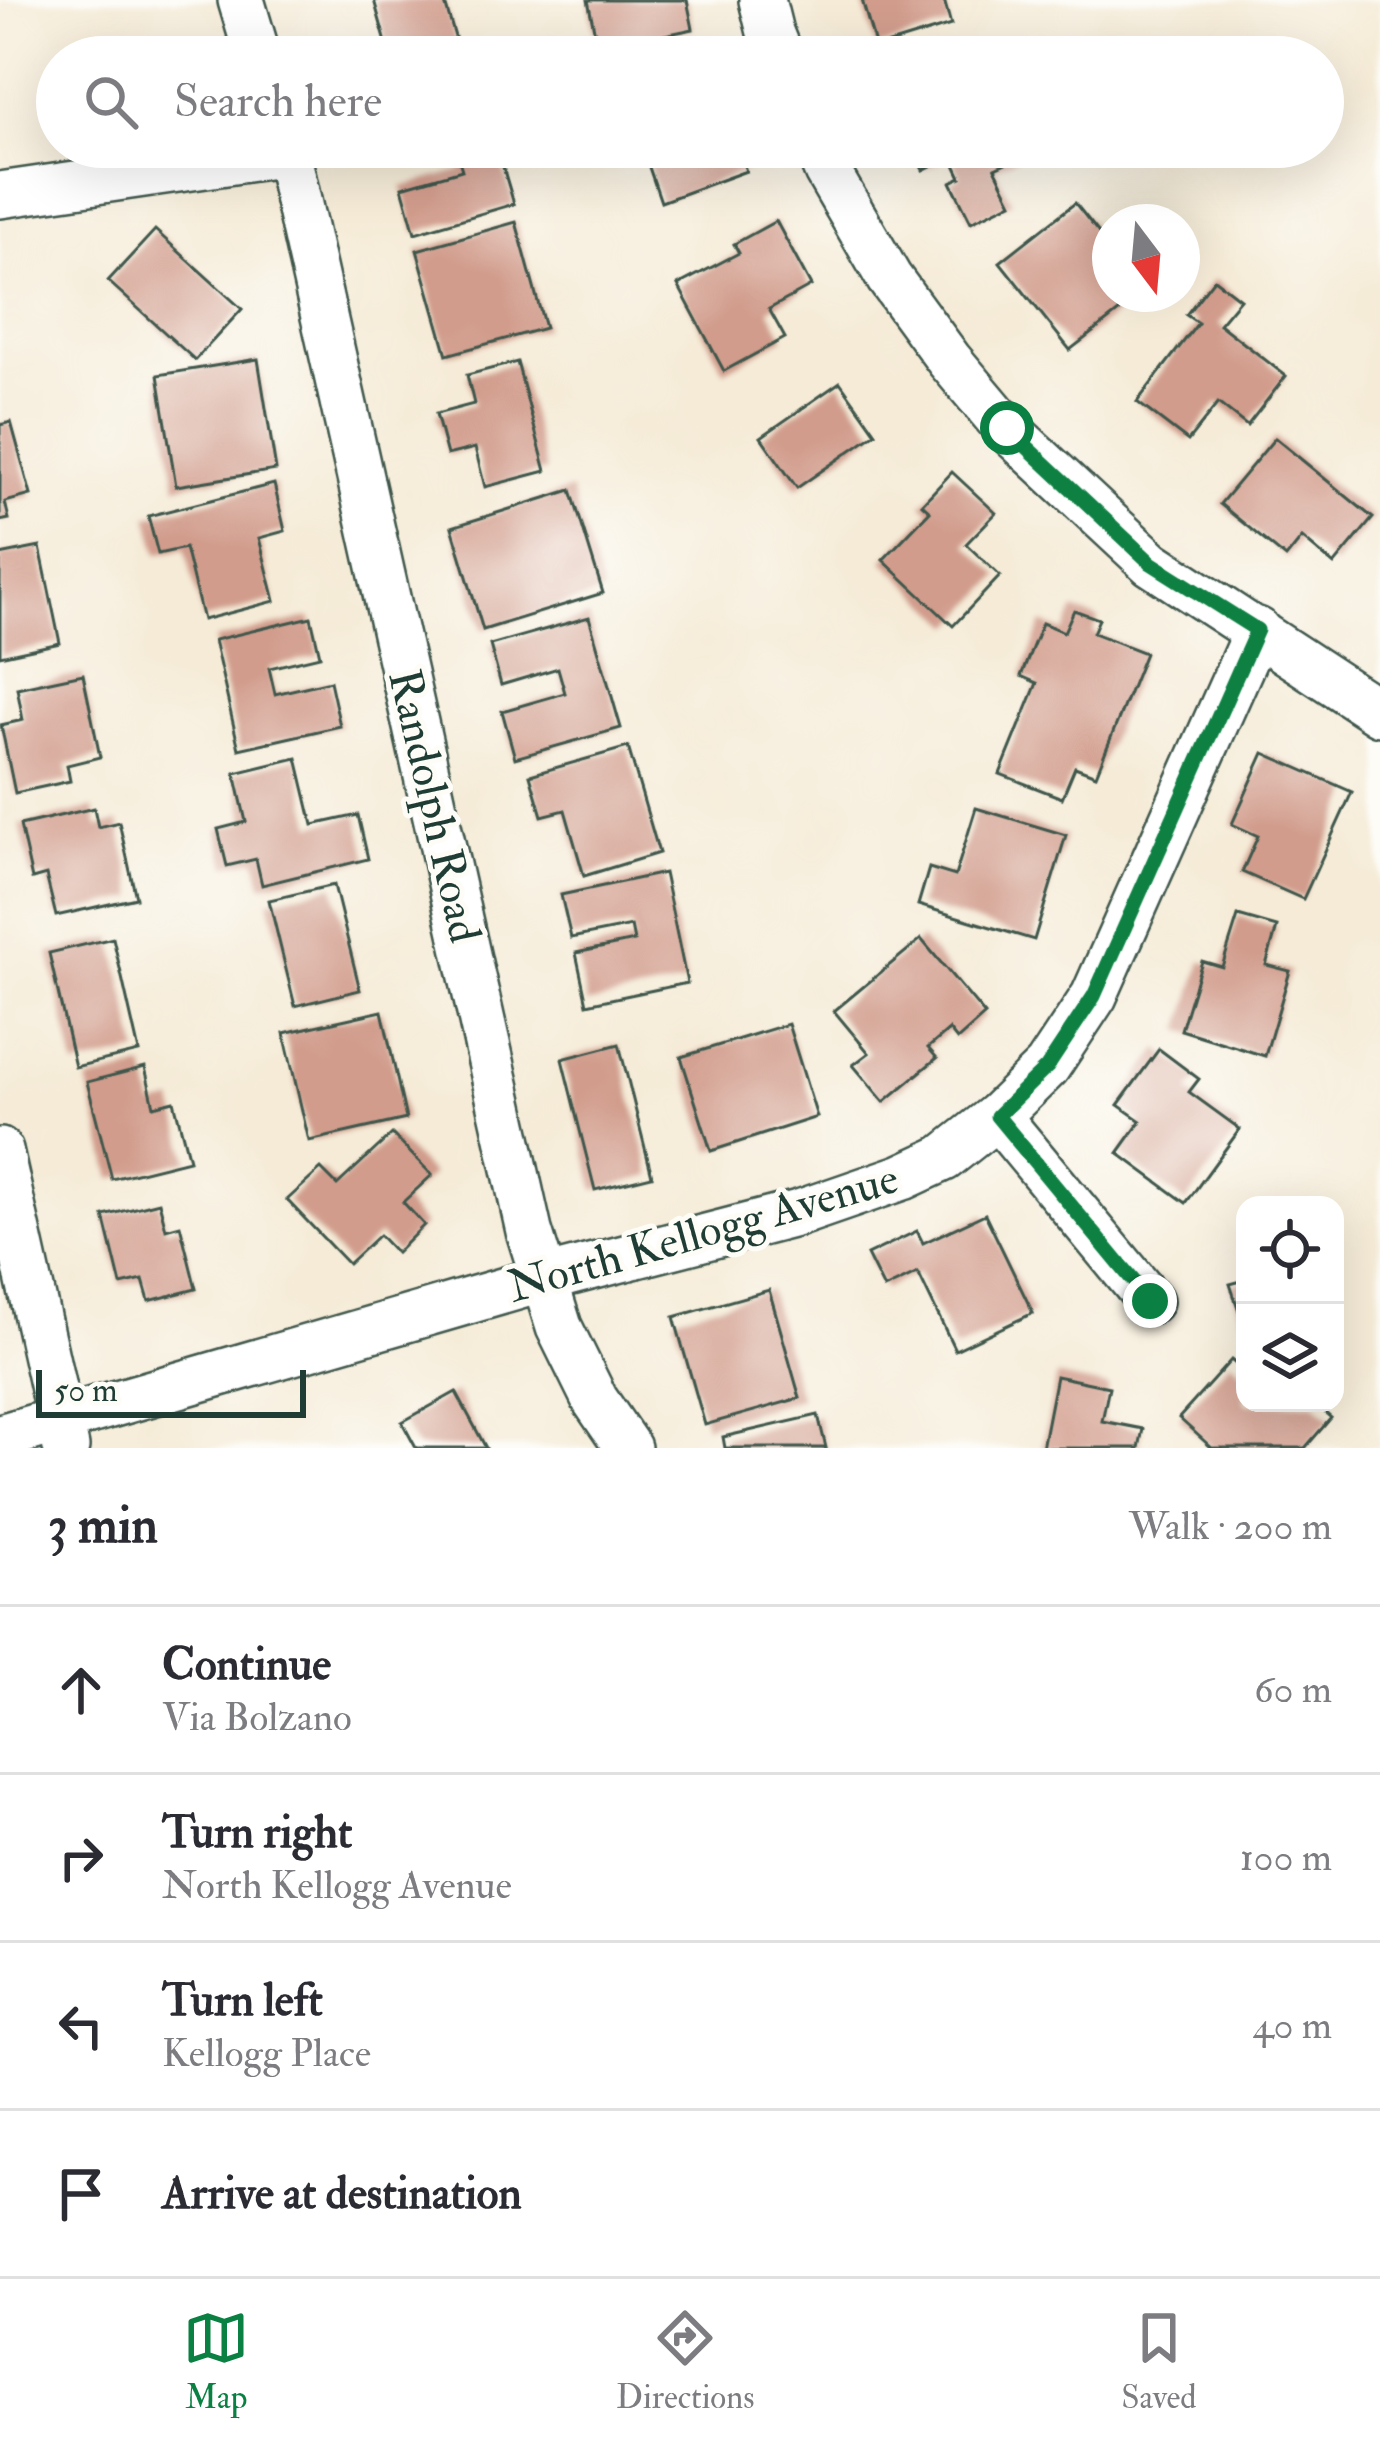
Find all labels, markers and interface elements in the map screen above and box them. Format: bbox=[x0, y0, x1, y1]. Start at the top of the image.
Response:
search box bbox=[36, 36, 1344, 168]
icon: search bbox=[78, 69, 144, 135]
text: Search here bbox=[174, 74, 382, 130]
north arrow bbox=[1092, 204, 1200, 312]
route start bbox=[980, 401, 1034, 455]
street label: Randolph Road bbox=[375, 664, 493, 948]
street label: North Kellogg Avenue bbox=[501, 1150, 905, 1316]
map controls bbox=[1236, 1196, 1344, 1412]
button: locate bbox=[1236, 1196, 1344, 1304]
route end bbox=[1123, 1274, 1177, 1328]
button: layers bbox=[1236, 1304, 1344, 1412]
scale bar bbox=[36, 1364, 306, 1417]
text: 50 m bbox=[54, 1370, 118, 1411]
text: 3 min bbox=[48, 1494, 158, 1558]
text: Walk · 200 m bbox=[1129, 1502, 1332, 1551]
text: Continue bbox=[162, 1637, 331, 1693]
icon: ahead bbox=[48, 1657, 114, 1723]
text: 60 m bbox=[1254, 1665, 1332, 1714]
text: Via Bolzano bbox=[162, 1693, 352, 1742]
text: Turn right bbox=[162, 1805, 352, 1861]
icon: right bbox=[48, 1825, 114, 1891]
text: 100 m bbox=[1240, 1833, 1332, 1882]
text: North Kellogg Avenue bbox=[162, 1861, 512, 1910]
text: Turn left bbox=[162, 1973, 323, 2029]
icon: left bbox=[48, 1993, 114, 2059]
text: 40 m bbox=[1253, 2001, 1332, 2050]
text: Kellogg Place bbox=[162, 2029, 371, 2078]
icon: arrive bbox=[48, 2161, 114, 2227]
text: Arrive at destination bbox=[162, 2166, 522, 2222]
tab: Map bbox=[183, 2305, 249, 2418]
tab: Directions bbox=[616, 2305, 755, 2418]
tab: Saved bbox=[1121, 2305, 1197, 2418]

